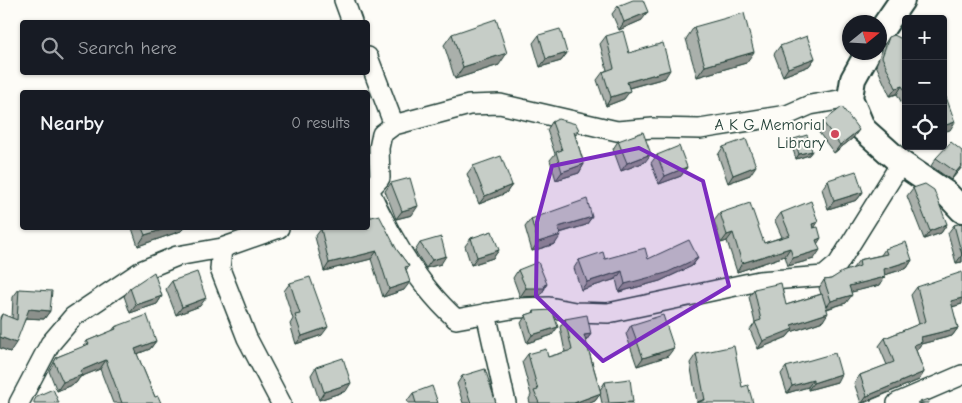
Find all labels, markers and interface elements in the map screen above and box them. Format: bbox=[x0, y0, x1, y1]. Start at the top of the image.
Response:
north arrow bbox=[842, 15, 887, 60]
map controls bbox=[902, 15, 947, 150]
button: + bbox=[902, 15, 947, 60]
search box bbox=[20, 20, 370, 75]
icon: search bbox=[38, 34, 66, 62]
text: Search here bbox=[78, 37, 177, 59]
button: − bbox=[902, 60, 947, 105]
button: locate bbox=[902, 105, 947, 150]
text: Nearby bbox=[40, 111, 104, 135]
text: 0 results bbox=[291, 114, 350, 132]
place label: A K G Memorial Library bbox=[714, 116, 826, 152]
marker: A K G Memorial Library bbox=[829, 128, 841, 140]

